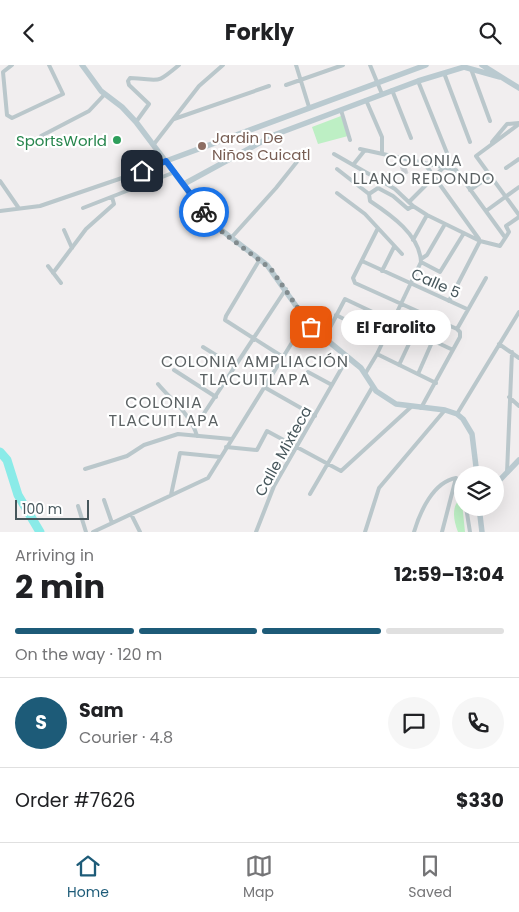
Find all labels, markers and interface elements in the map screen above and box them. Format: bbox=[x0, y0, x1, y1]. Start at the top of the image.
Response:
text: Forkly bbox=[225, 17, 294, 48]
icon: back bbox=[15, 19, 43, 47]
icon: search bbox=[476, 19, 504, 47]
place label: Jardin De Niños Cuicatl bbox=[212, 127, 311, 165]
place label: SportsWorld bbox=[16, 130, 107, 151]
marker: SportsWorld bbox=[111, 134, 123, 146]
marker: Jardin De Niños Cuicatl bbox=[196, 140, 208, 152]
district label: COLONIA LLANO REDONDO bbox=[353, 149, 495, 190]
pin bbox=[121, 150, 163, 192]
icon: home bbox=[128, 157, 156, 185]
courier bbox=[179, 187, 229, 237]
icon: bike bbox=[190, 198, 218, 226]
street label: Calle 5 bbox=[408, 263, 464, 303]
pin bbox=[290, 306, 332, 348]
callout: El Farolito bbox=[341, 309, 451, 345]
icon: bag bbox=[297, 313, 325, 341]
text: El Farolito bbox=[356, 316, 436, 339]
district label: COLONIA AMPLIACIÓN TLACUITLAPA bbox=[161, 350, 349, 391]
district label: COLONIA TLACUITLAPA bbox=[109, 391, 219, 432]
street label: Calle Mixteca bbox=[250, 402, 316, 500]
map controls bbox=[454, 466, 504, 516]
button: layers bbox=[454, 466, 504, 516]
scale bar bbox=[15, 497, 89, 520]
text: 100 m bbox=[22, 499, 62, 519]
text: Arriving in bbox=[15, 544, 94, 567]
text: 12:59–13:04 bbox=[394, 561, 504, 588]
text: 2 min bbox=[15, 564, 105, 609]
text: On the way · 120 m bbox=[15, 643, 162, 666]
text: Sam bbox=[79, 697, 124, 724]
button: chat bbox=[388, 697, 440, 749]
button: phone bbox=[452, 697, 504, 749]
text: S bbox=[35, 709, 47, 736]
text: Courier · 4.8 bbox=[79, 726, 173, 749]
text: Order #7626 bbox=[15, 787, 135, 814]
text: $330 bbox=[456, 787, 504, 814]
tab: Home bbox=[67, 852, 109, 903]
tab: Map bbox=[243, 852, 274, 903]
tab: Saved bbox=[408, 852, 452, 903]

